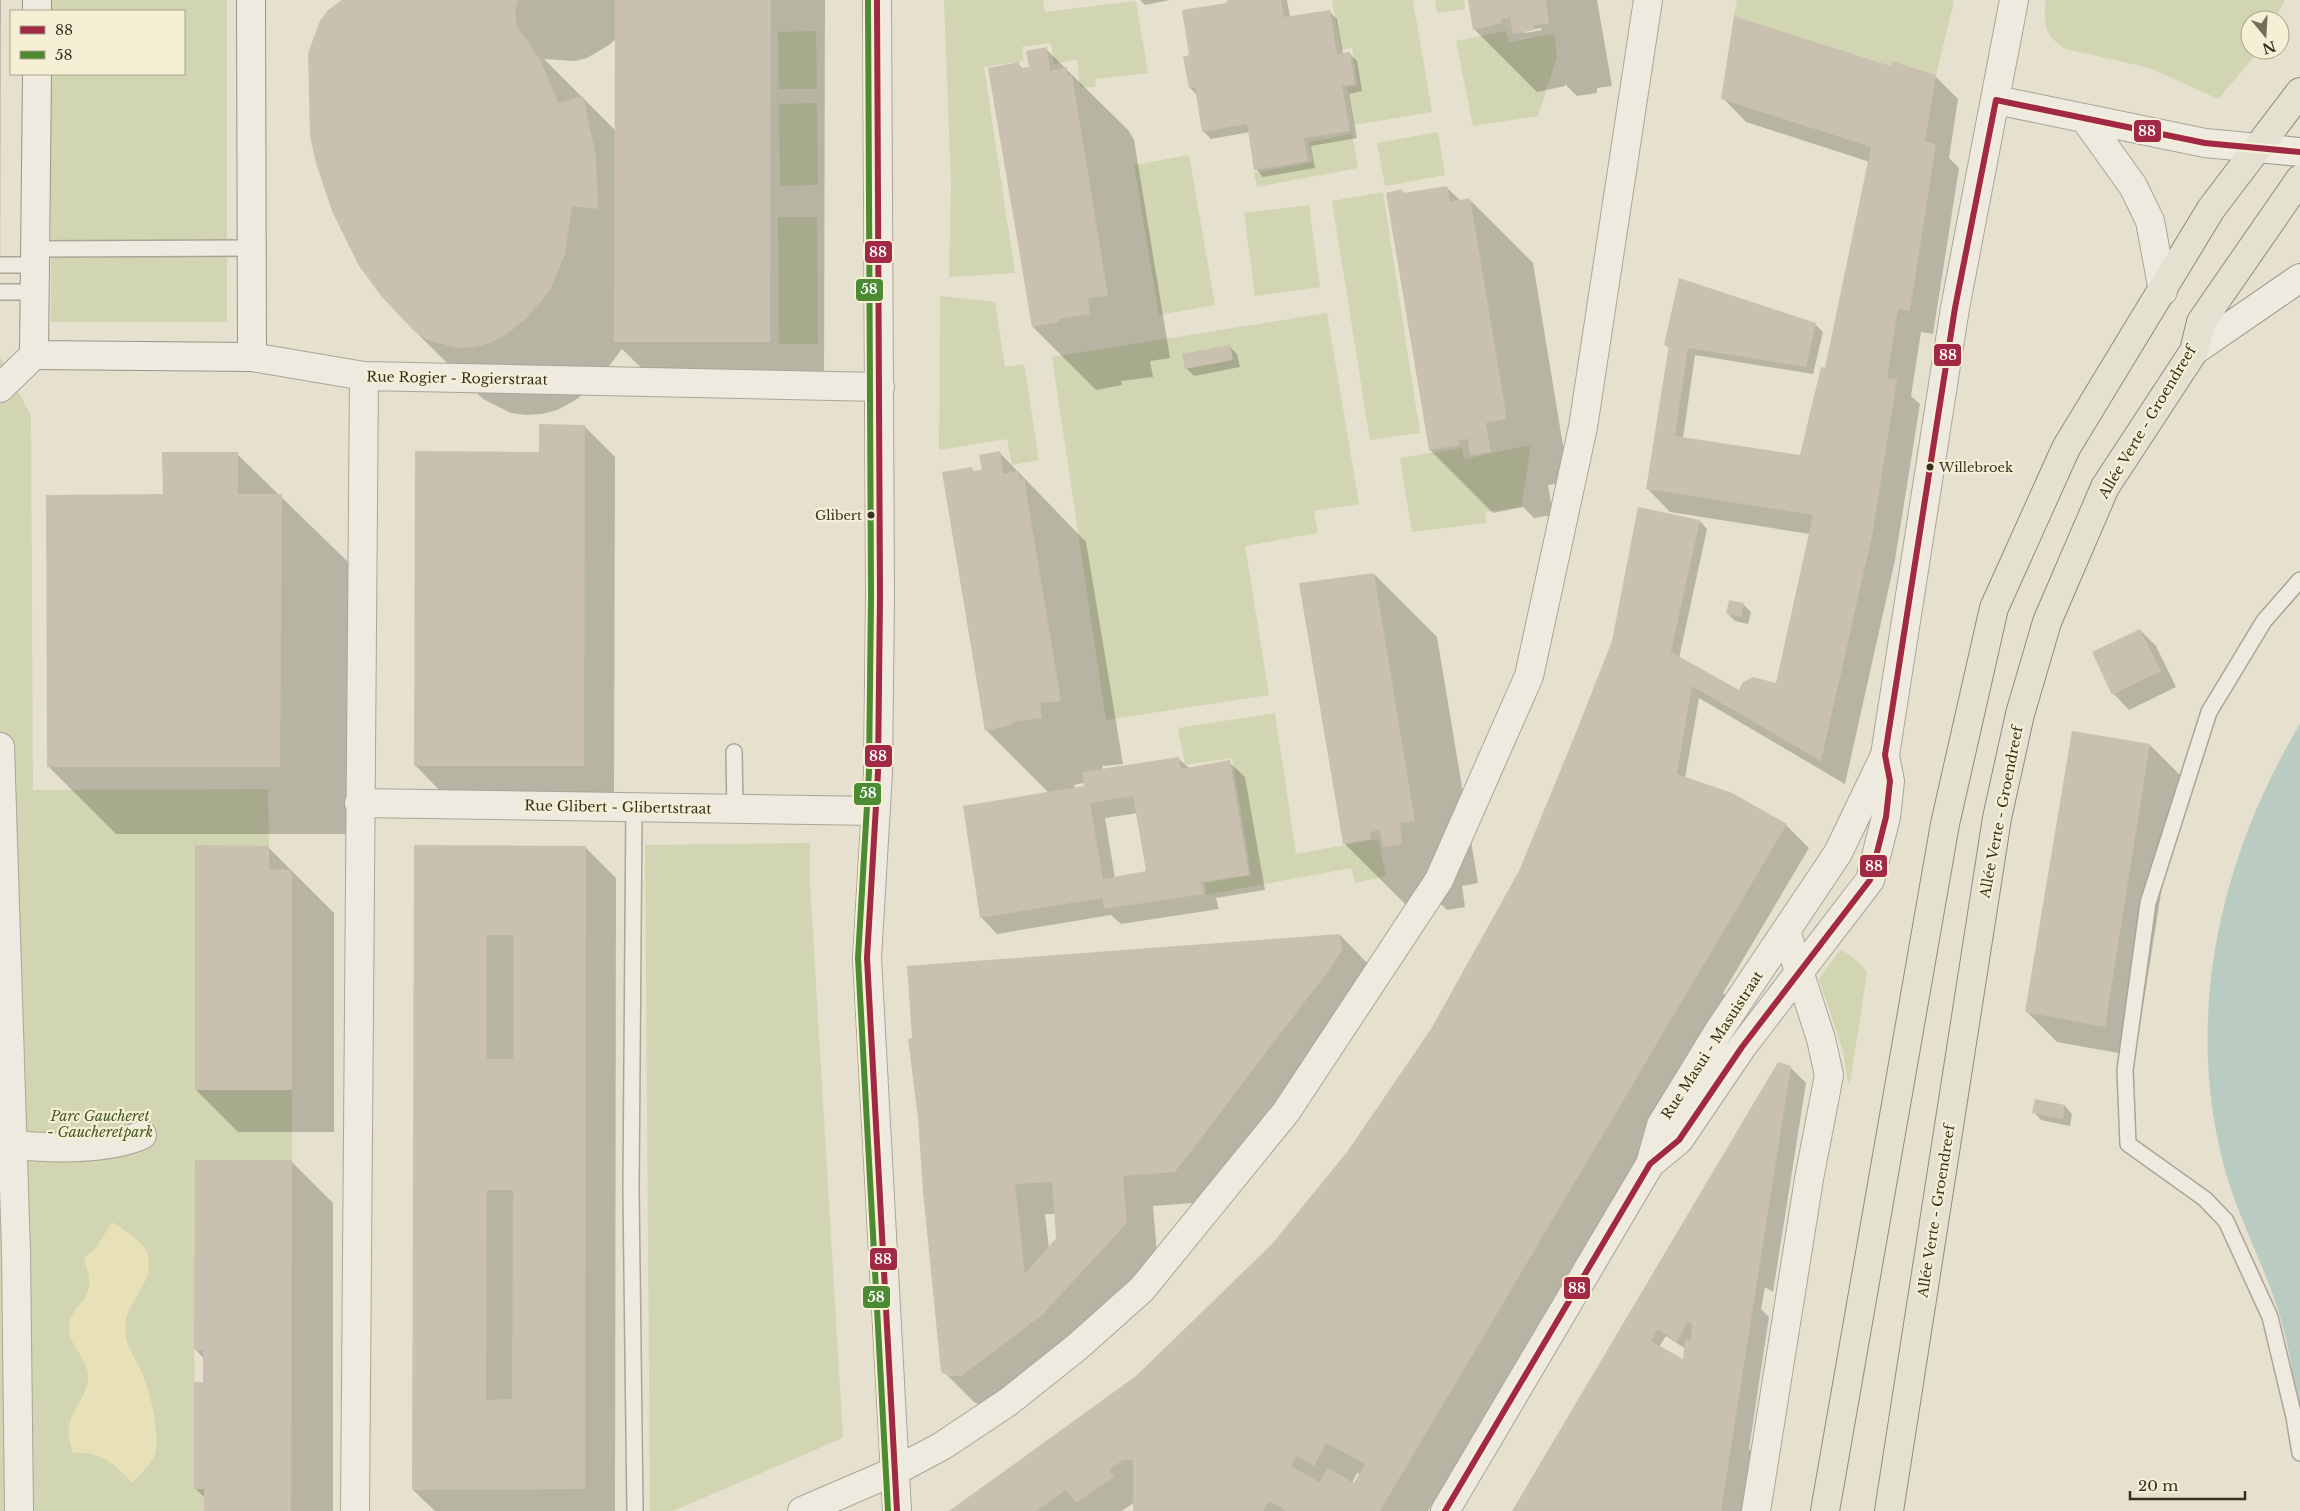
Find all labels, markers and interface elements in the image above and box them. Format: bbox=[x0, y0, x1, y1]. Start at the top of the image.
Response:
legend bbox=[10, 10, 185, 75]
north arrow bbox=[2240, 10, 2290, 60]
text: 88 bbox=[55, 20, 73, 39]
text: N bbox=[2260, 37, 2278, 58]
text: 58 bbox=[55, 45, 73, 64]
line badge: 88 bbox=[2133, 119, 2162, 143]
text: 88 bbox=[2138, 122, 2156, 140]
line badge: 88 bbox=[864, 240, 893, 264]
text: 88 bbox=[869, 243, 887, 261]
line badge: 58 bbox=[855, 278, 884, 302]
text: 58 bbox=[860, 280, 878, 298]
street label: Allée Verte - Groendreef bbox=[2094, 340, 2201, 503]
line badge: 88 bbox=[1933, 343, 1962, 367]
text: 88 bbox=[1939, 346, 1957, 364]
street label: Rue Rogier - Rogierstraat bbox=[366, 367, 549, 389]
place label: Willebroek bbox=[1938, 459, 2013, 476]
marker: Willebroek bbox=[1925, 462, 1935, 472]
place label: Glibert bbox=[815, 507, 862, 524]
marker: Glibert bbox=[866, 510, 876, 520]
street label: Allée Verte - Groendreef bbox=[1975, 722, 2027, 901]
line badge: 88 bbox=[864, 744, 893, 768]
text: 88 bbox=[869, 747, 887, 765]
line badge: 58 bbox=[853, 782, 882, 806]
text: 58 bbox=[859, 784, 877, 802]
street label: Rue Glibert - Glibertstraat bbox=[524, 796, 713, 818]
line badge: 88 bbox=[1859, 854, 1888, 878]
text: 88 bbox=[1865, 857, 1883, 875]
street label: Rue Masui - Masuistraat bbox=[1657, 967, 1767, 1123]
park label: Parc Gaucheret - Gaucheretpark bbox=[47, 1107, 153, 1141]
street label: Allée Verte - Groendreef bbox=[1913, 1121, 1959, 1300]
line badge: 88 bbox=[869, 1247, 898, 1271]
text: 88 bbox=[874, 1250, 892, 1268]
line badge: 88 bbox=[1563, 1276, 1591, 1300]
text: 88 bbox=[1568, 1279, 1586, 1297]
line badge: 58 bbox=[862, 1285, 891, 1309]
text: 58 bbox=[867, 1288, 885, 1306]
scale bar bbox=[2130, 1468, 2245, 1500]
text: 20 m bbox=[2138, 1476, 2178, 1495]

